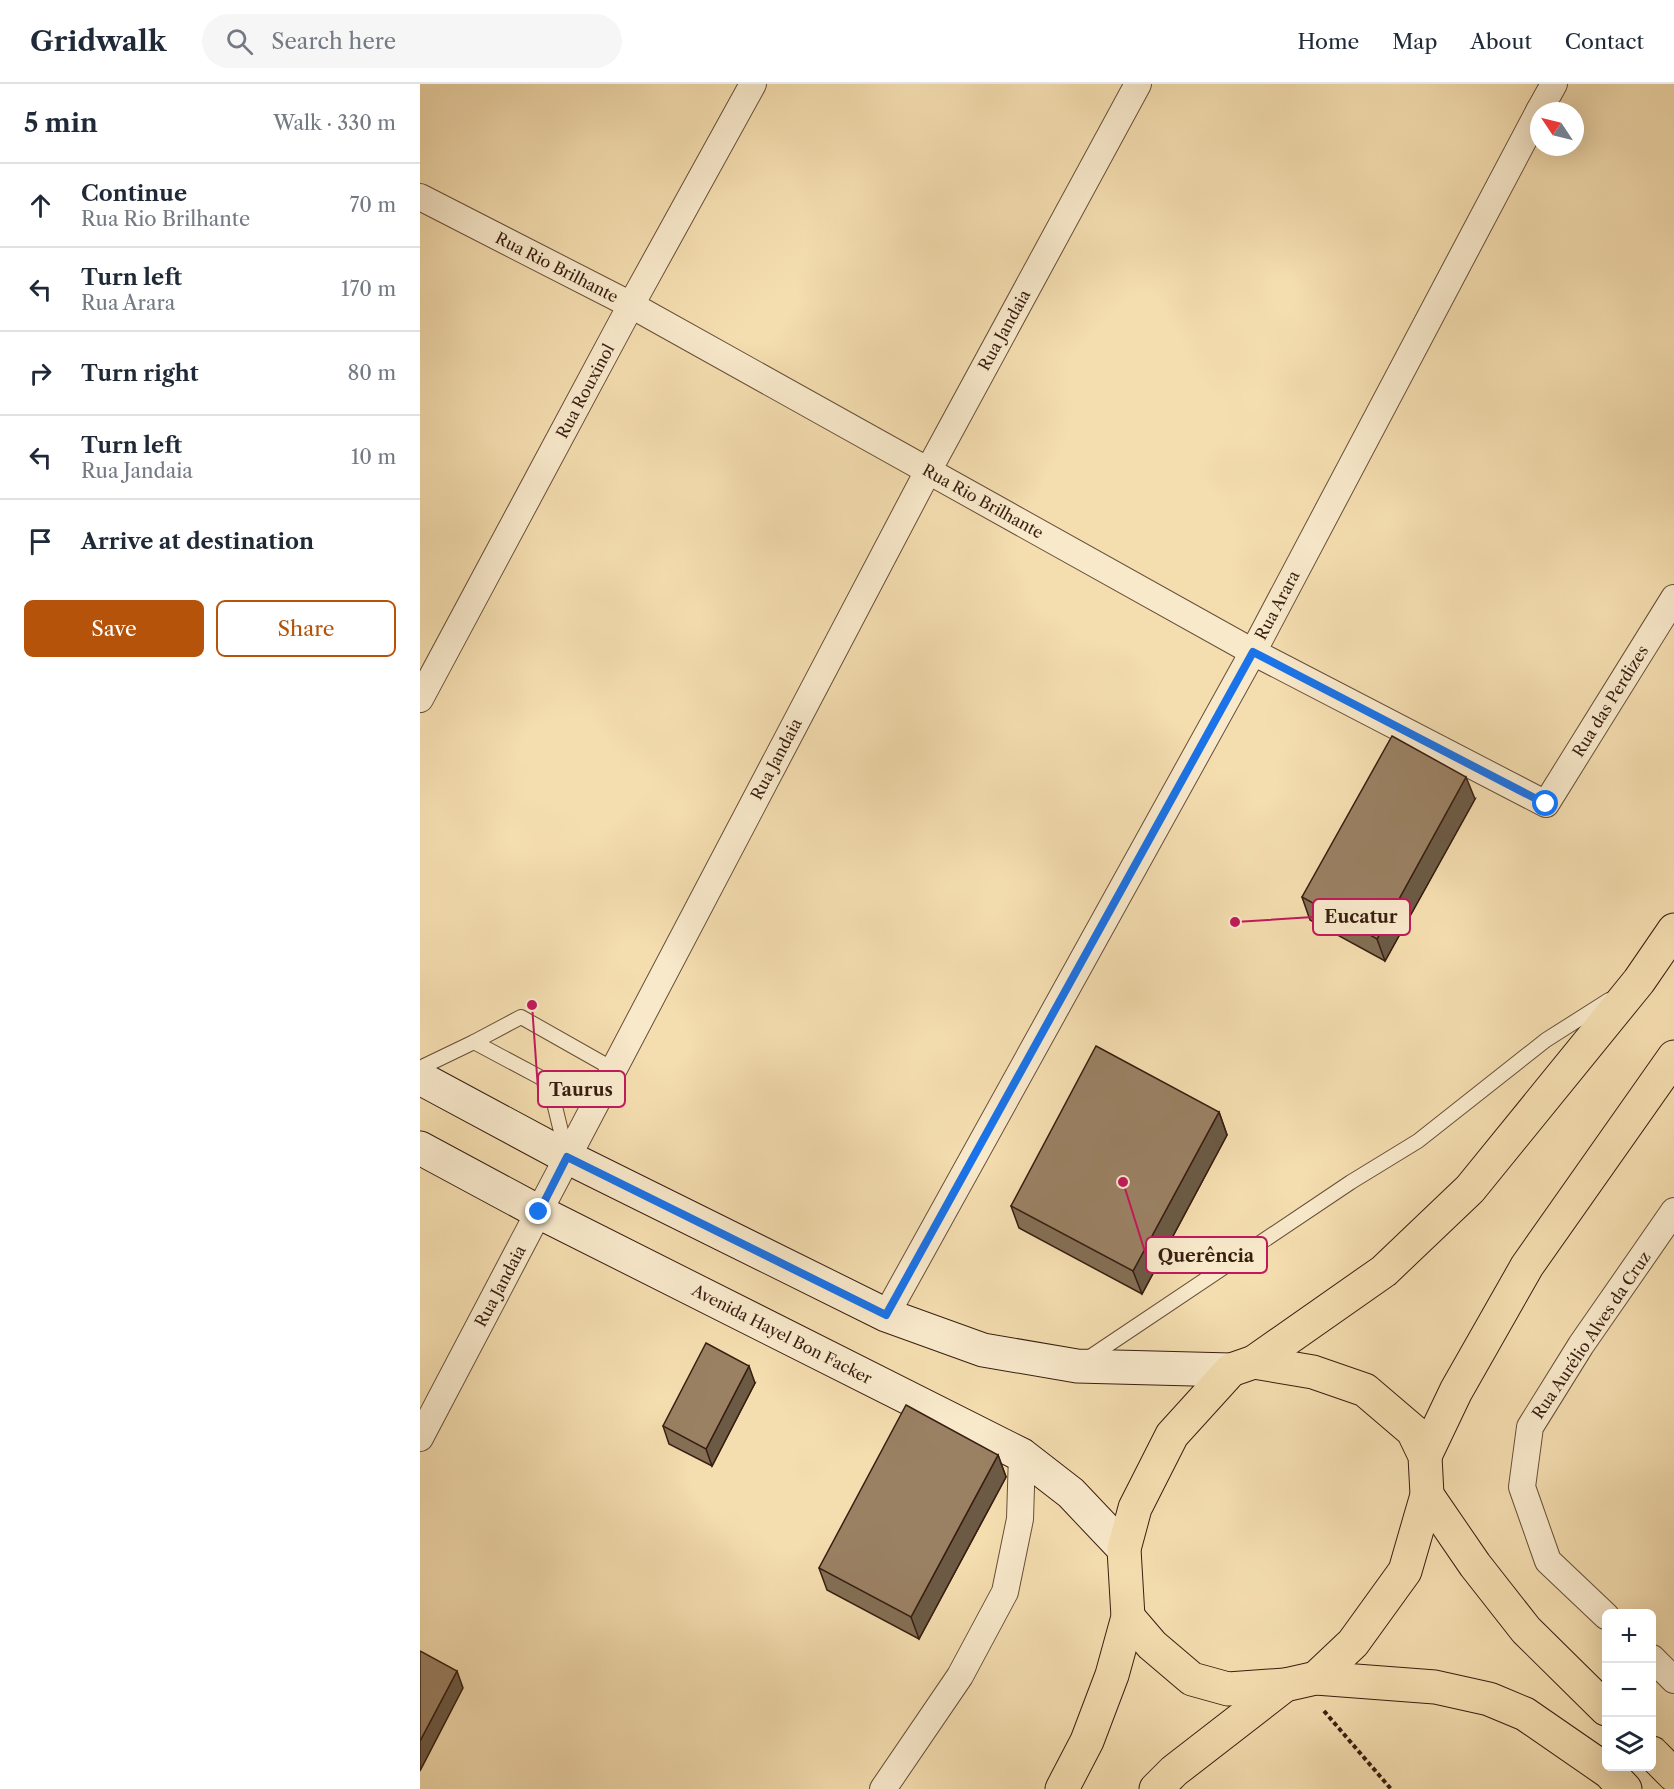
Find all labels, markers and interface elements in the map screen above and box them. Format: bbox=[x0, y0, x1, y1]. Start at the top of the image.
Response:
search box bbox=[202, 14, 622, 68]
text: Gridwalk bbox=[30, 24, 166, 58]
icon: search bbox=[223, 25, 256, 58]
text: Search here bbox=[271, 28, 396, 55]
text: Home bbox=[1298, 29, 1359, 54]
text: Map bbox=[1392, 29, 1437, 54]
text: About bbox=[1470, 29, 1532, 54]
text: Contact bbox=[1565, 29, 1644, 54]
north arrow bbox=[1530, 102, 1584, 156]
text: 5 min bbox=[24, 107, 98, 139]
text: Walk · 330 m bbox=[273, 111, 396, 135]
text: Continue bbox=[81, 180, 187, 207]
icon: ahead bbox=[24, 189, 57, 222]
text: 70 m bbox=[350, 193, 396, 217]
text: Rua Rio Brilhante bbox=[81, 207, 250, 231]
street label: Rua Rio Brilhante bbox=[492, 227, 622, 307]
text: Turn left bbox=[81, 264, 182, 291]
icon: left bbox=[24, 273, 57, 306]
text: 170 m bbox=[341, 277, 396, 301]
street label: Rua Jandaia bbox=[974, 286, 1035, 374]
text: Rua Arara bbox=[81, 291, 175, 315]
street label: Rua Rouxinol bbox=[552, 340, 618, 442]
icon: right bbox=[24, 357, 57, 390]
text: Turn right bbox=[81, 360, 199, 387]
text: 80 m bbox=[348, 361, 396, 385]
text: Turn left bbox=[81, 432, 182, 459]
icon: left bbox=[24, 441, 57, 474]
text: 10 m bbox=[351, 445, 396, 469]
text: Rua Jandaia bbox=[81, 459, 193, 483]
street label: Rua Rio Brilhante bbox=[919, 459, 1047, 543]
icon: arrive bbox=[24, 525, 57, 558]
text: Arrive at destination bbox=[81, 528, 314, 555]
street label: Rua Arara bbox=[1250, 566, 1304, 643]
button: Save bbox=[24, 600, 204, 657]
button: Share bbox=[216, 600, 396, 657]
street label: Rua das Perdizes bbox=[1568, 641, 1652, 761]
street label: Rua Jandaia bbox=[746, 714, 806, 803]
route start bbox=[1532, 790, 1558, 816]
callout: Eucatur bbox=[1313, 899, 1410, 935]
text: Eucatur bbox=[1324, 906, 1398, 928]
callout: Taurus bbox=[538, 1071, 625, 1107]
text: Taurus bbox=[549, 1079, 613, 1101]
route end bbox=[525, 1198, 551, 1224]
callout: Querência bbox=[1146, 1237, 1267, 1273]
street label: Rua Jandaia bbox=[470, 1241, 530, 1330]
text: Querência bbox=[1158, 1245, 1255, 1267]
street label: Rua Aurélio Alves da Cruz bbox=[1527, 1247, 1655, 1423]
street label: Avenida Hayel Bon Facker bbox=[688, 1279, 876, 1388]
map controls bbox=[1602, 1609, 1656, 1771]
button: + bbox=[1602, 1609, 1656, 1663]
button: − bbox=[1602, 1663, 1656, 1717]
button: layers bbox=[1602, 1717, 1656, 1771]

